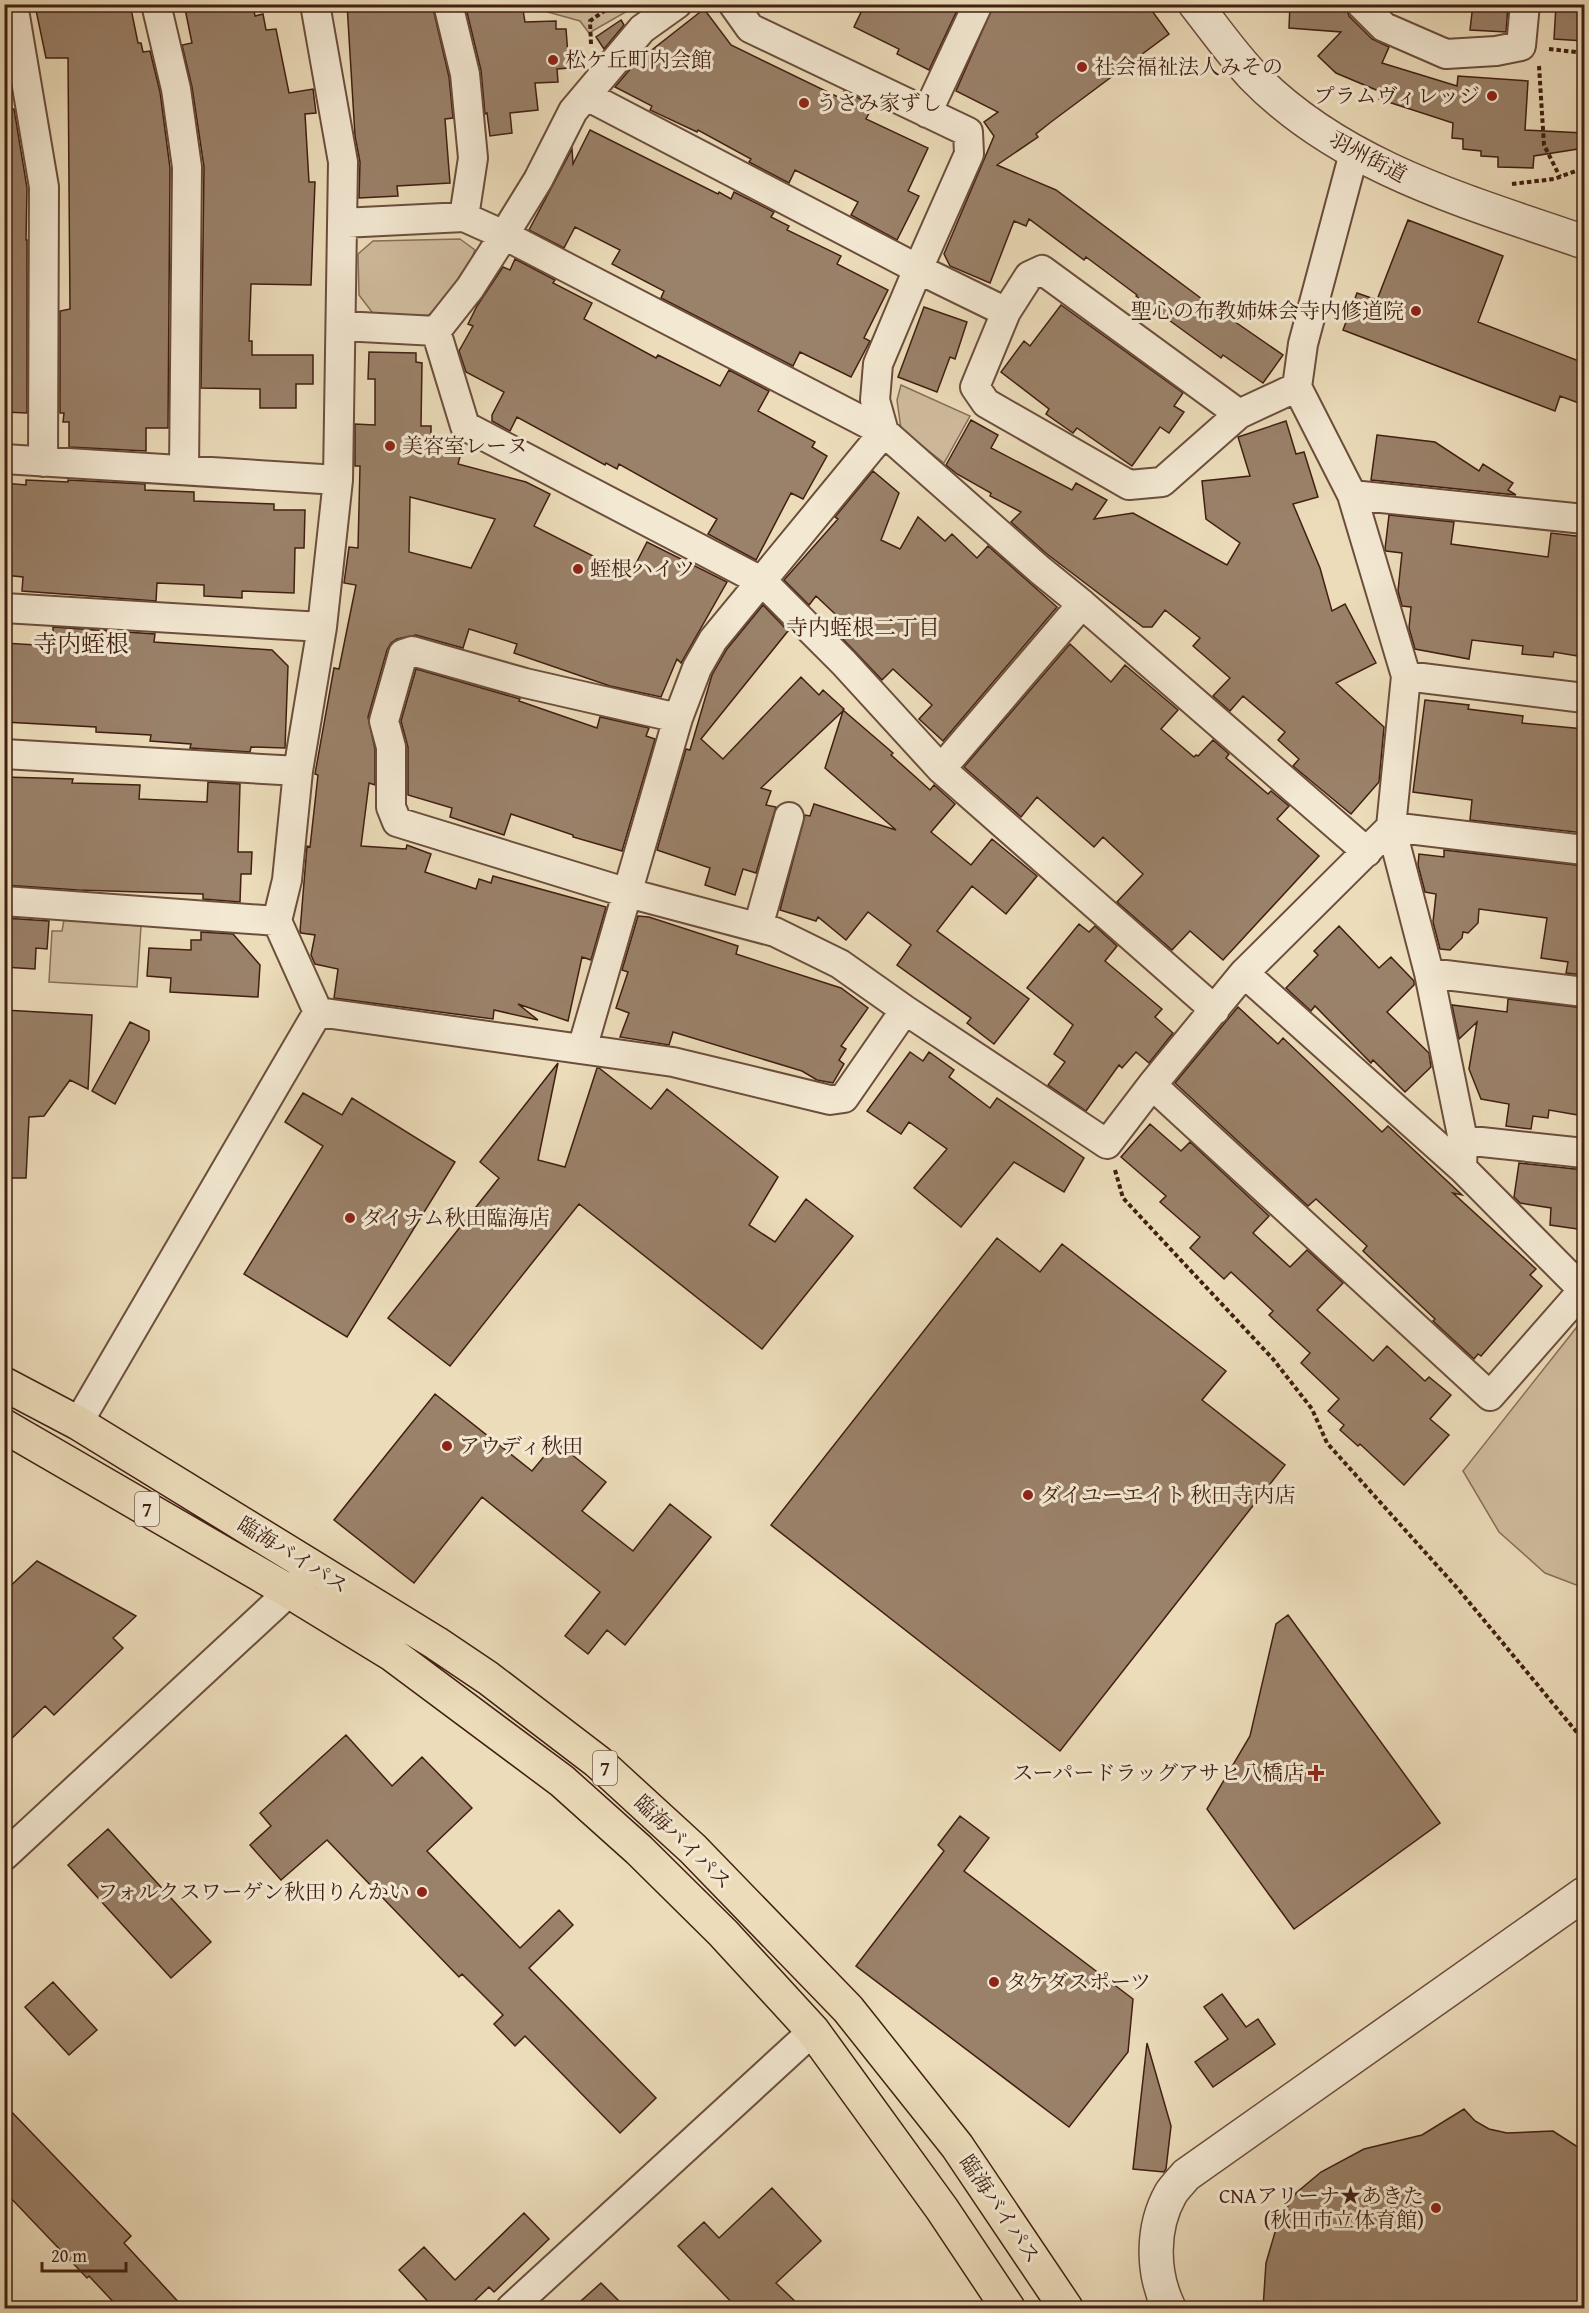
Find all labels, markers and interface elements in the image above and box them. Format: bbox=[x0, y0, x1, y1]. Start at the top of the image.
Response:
place label: 松ケ丘町内会館 bbox=[565, 44, 712, 75]
place label: 社会福祉法人みその bbox=[1094, 51, 1283, 82]
marker: 松ケ丘町内会館 bbox=[546, 53, 560, 67]
marker: 社会福祉法人みその bbox=[1075, 60, 1089, 74]
place label: プラムヴィレッジ bbox=[1314, 80, 1480, 111]
place label: うさみ家ずし bbox=[816, 87, 942, 118]
marker: プラムヴィレッジ bbox=[1485, 89, 1499, 103]
marker: うさみ家ずし bbox=[797, 96, 811, 110]
street label: 羽州街道 bbox=[1324, 123, 1413, 190]
place label: 聖心の布教姉妹会寺内修道院 bbox=[1131, 295, 1404, 326]
marker: 聖心の布教姉妹会寺内修道院 bbox=[1409, 304, 1423, 318]
place label: 美容室レーヌ bbox=[402, 430, 528, 461]
marker: 美容室レーヌ bbox=[383, 439, 397, 453]
place label: 蛭根ハイツ bbox=[590, 553, 695, 584]
marker: 蛭根ハイツ bbox=[571, 562, 585, 576]
district label: 寺内蛭根二丁目 bbox=[786, 611, 940, 643]
district label: 寺内蛭根 bbox=[33, 626, 129, 661]
place label: ダイナム秋田臨海店 bbox=[362, 1202, 550, 1233]
marker: ダイナム秋田臨海店 bbox=[343, 1211, 357, 1225]
place label: アウディ秋田 bbox=[459, 1430, 583, 1461]
marker: アウディ秋田 bbox=[440, 1439, 454, 1453]
place label: ダイユーエイト 秋田寺内店 bbox=[1040, 1479, 1295, 1510]
marker: ダイユーエイト 秋田寺内店 bbox=[1021, 1488, 1035, 1502]
road number: 7 bbox=[135, 1492, 159, 1526]
street label: 臨海バイパス bbox=[232, 1508, 355, 1601]
road number: 7 bbox=[593, 1751, 617, 1785]
place label: スーパードラッグアサヒ八橋店 bbox=[1013, 1757, 1304, 1788]
marker: スーパードラッグアサヒ八橋店 bbox=[1309, 1766, 1323, 1780]
street label: 臨海バイパス bbox=[627, 1787, 739, 1896]
place label: フォルクスワーゲン秋田りんかい bbox=[97, 1876, 410, 1907]
marker: フォルクスワーゲン秋田りんかい bbox=[415, 1885, 429, 1899]
place label: タケダスポーツ bbox=[1006, 1966, 1151, 1997]
marker: タケダスポーツ bbox=[987, 1975, 1001, 1989]
street label: 臨海バイパス bbox=[952, 2148, 1048, 2269]
place label: CNAアリーナ★あきた (秋田市立体育館) bbox=[1219, 2180, 1424, 2235]
marker: CNAアリーナ★あきた (秋田市立体育館) bbox=[1429, 2201, 1443, 2215]
scale bar bbox=[42, 2235, 126, 2273]
text: 20 m bbox=[51, 2242, 87, 2269]

